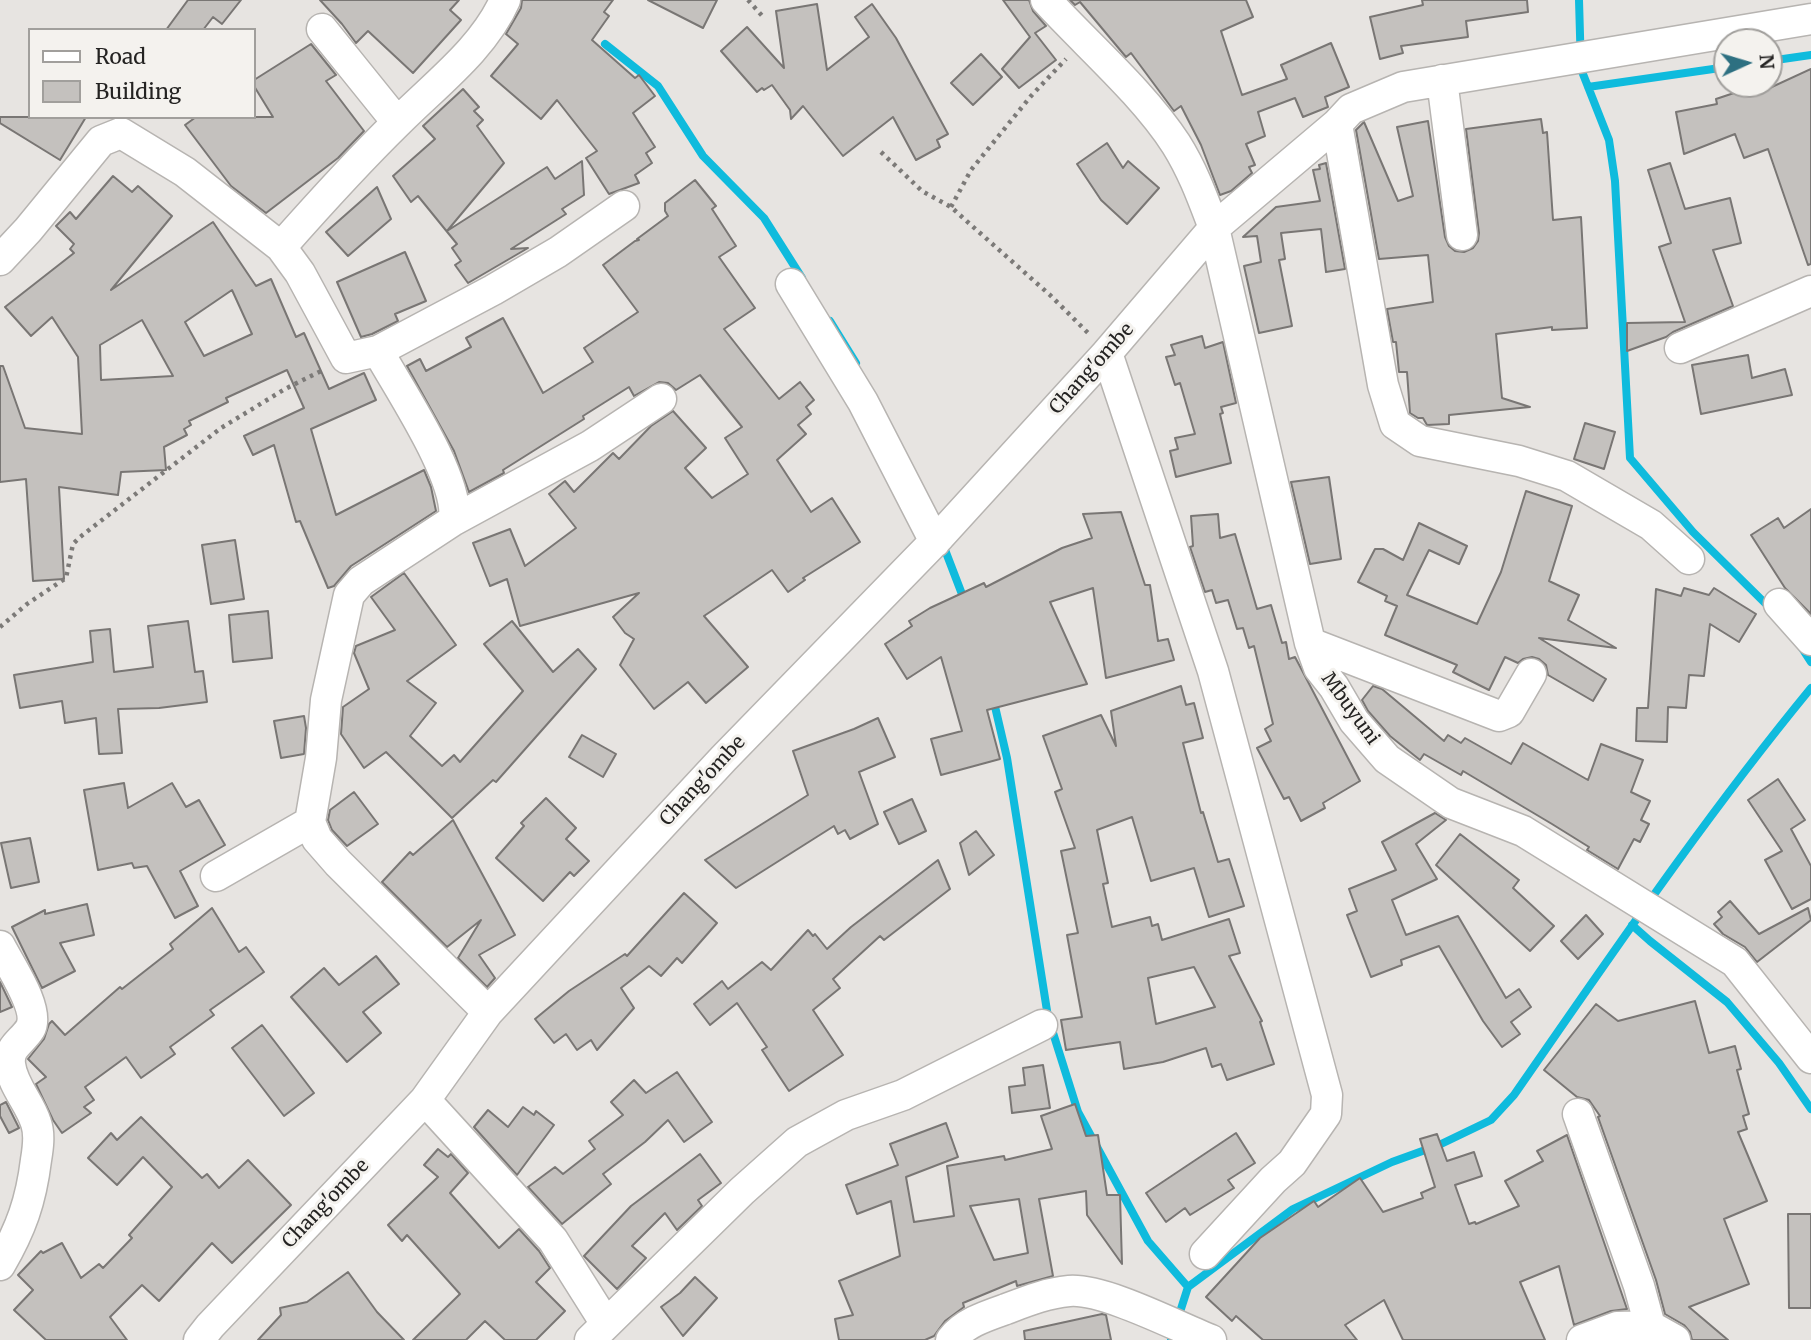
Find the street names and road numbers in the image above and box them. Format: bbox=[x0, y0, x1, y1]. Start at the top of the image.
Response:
street label: Chang'ombe bbox=[1045, 319, 1139, 419]
street label: Mbuyuni bbox=[1316, 668, 1384, 750]
street label: Chang'ombe bbox=[656, 731, 750, 831]
street label: Chang'ombe bbox=[278, 1155, 374, 1253]

